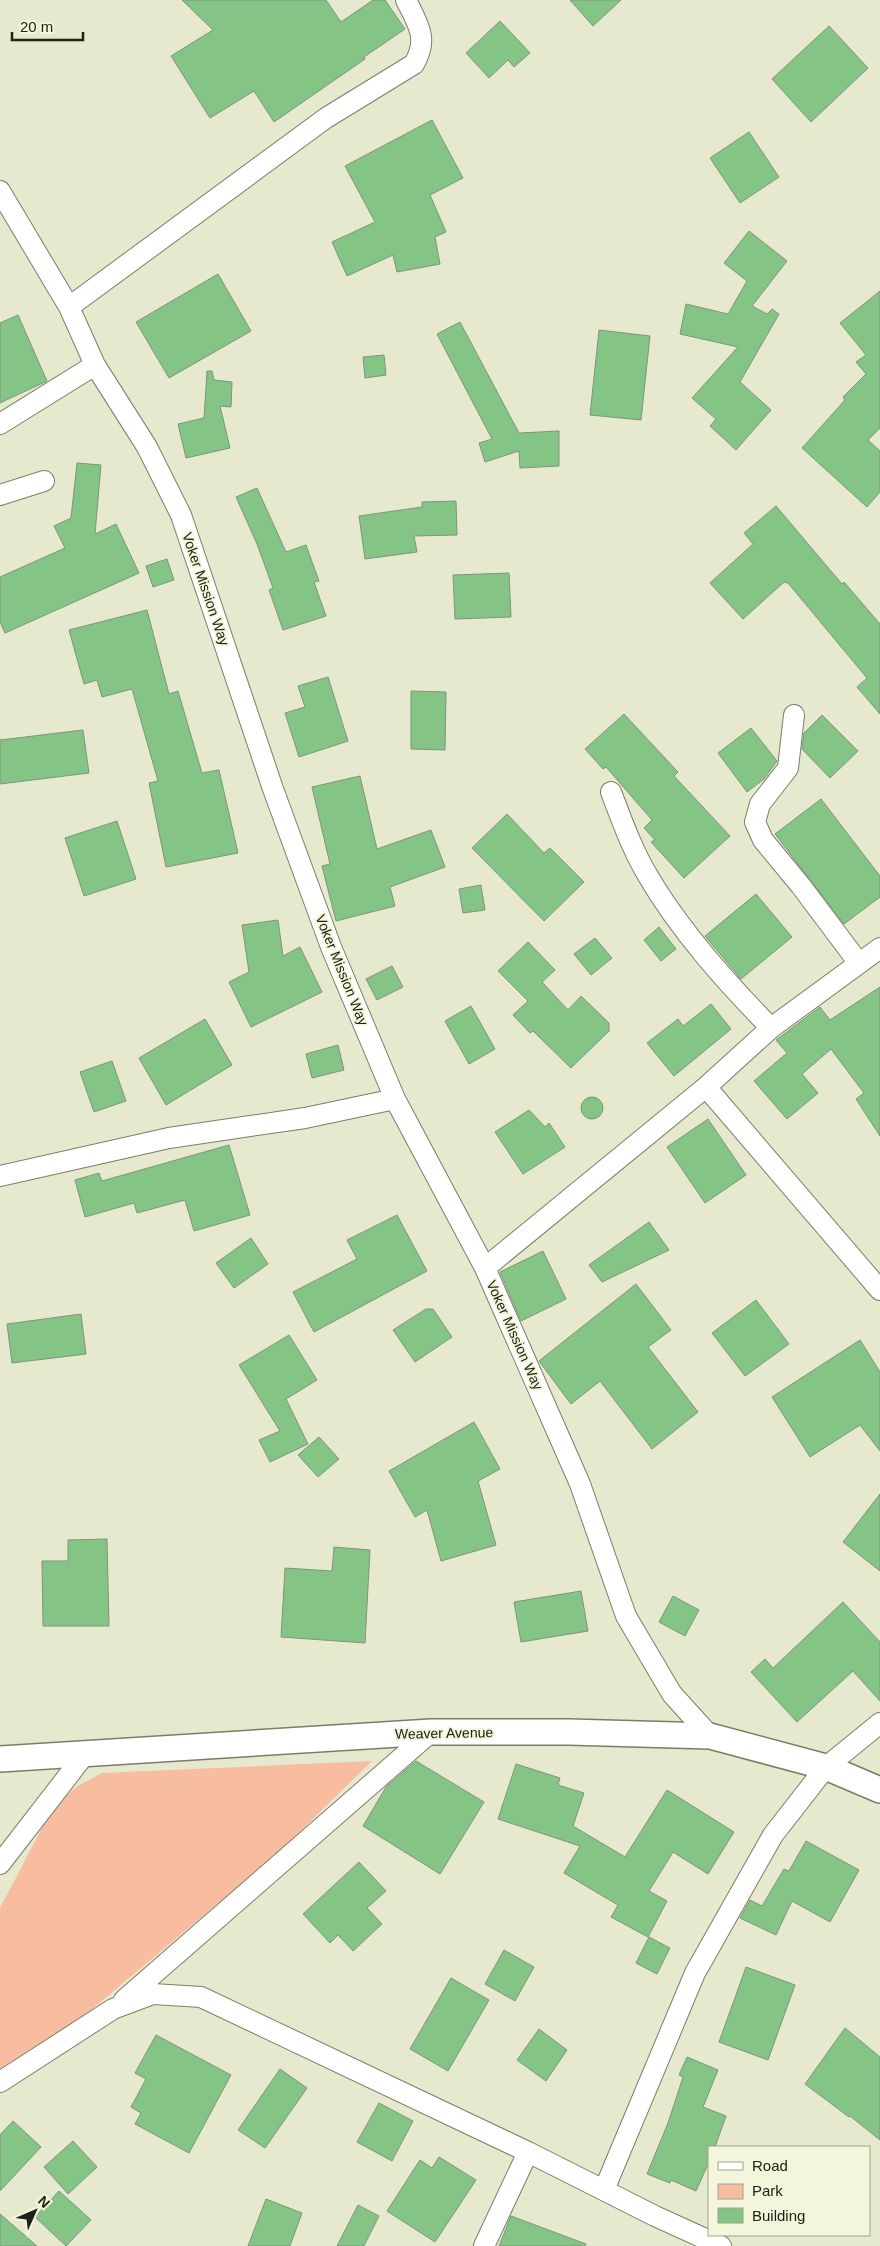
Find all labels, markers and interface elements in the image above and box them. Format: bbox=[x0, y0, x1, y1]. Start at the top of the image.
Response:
scale bar bbox=[12, 10, 84, 42]
text: 20 m bbox=[20, 18, 53, 35]
street label: Voker Mission Way bbox=[179, 530, 233, 648]
street label: Voker Mission Way bbox=[312, 912, 372, 1028]
street label: Voker Mission Way bbox=[484, 1278, 546, 1392]
street label: Weaver Avenue bbox=[395, 1724, 494, 1742]
legend bbox=[708, 2146, 870, 2236]
text: Road bbox=[752, 2157, 788, 2174]
text: Park bbox=[752, 2182, 783, 2199]
north arrow bbox=[10, 2186, 60, 2236]
text: N bbox=[35, 2193, 53, 2211]
text: Building bbox=[752, 2207, 805, 2224]

